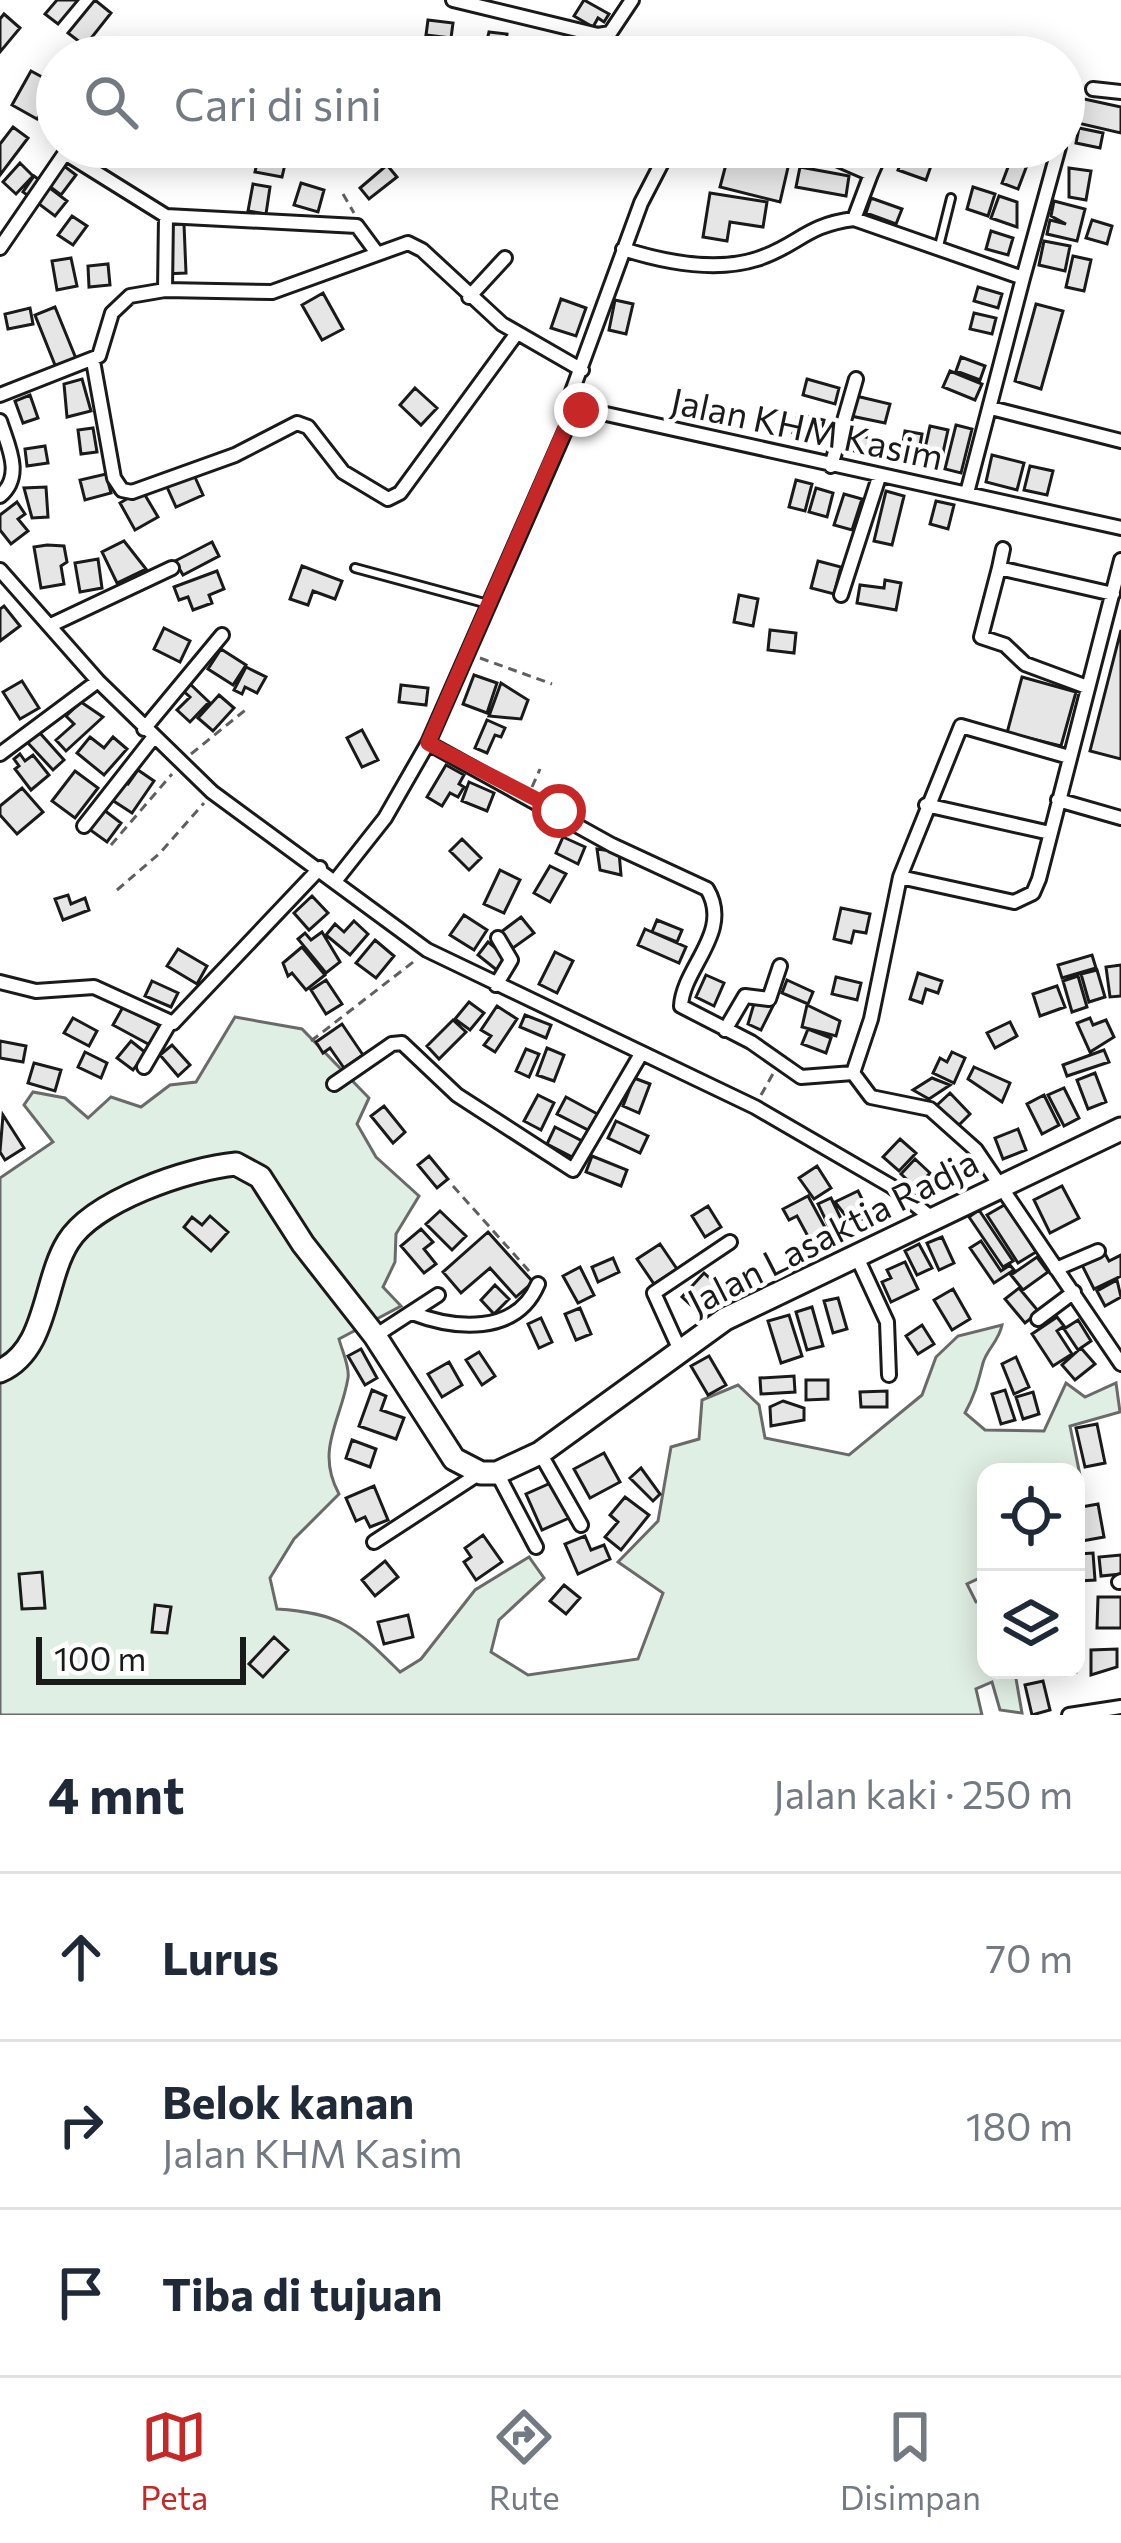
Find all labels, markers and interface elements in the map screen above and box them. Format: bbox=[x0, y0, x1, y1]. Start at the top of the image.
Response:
search box bbox=[36, 36, 1085, 168]
icon: search bbox=[78, 69, 144, 135]
text: Cari di sini bbox=[174, 75, 382, 130]
street label: Jalan KHM Kasim bbox=[667, 377, 948, 477]
route end bbox=[554, 383, 608, 437]
route start bbox=[532, 784, 586, 838]
street label: Jalan Lasaktia Radja bbox=[679, 1138, 985, 1323]
map controls bbox=[977, 1463, 1085, 1679]
button: locate bbox=[977, 1463, 1085, 1571]
button: layers bbox=[977, 1571, 1085, 1679]
scale bar bbox=[36, 1631, 246, 1684]
text: 100 m bbox=[54, 1637, 146, 1678]
text: 4 mnt bbox=[48, 1762, 185, 1825]
text: Jalan kaki · 250 m bbox=[773, 1769, 1073, 1817]
icon: ahead bbox=[48, 1924, 114, 1990]
text: Lurus bbox=[162, 1929, 279, 1984]
text: 70 m bbox=[986, 1933, 1073, 1981]
text: Belok kanan bbox=[162, 2073, 414, 2128]
icon: right bbox=[48, 2092, 114, 2158]
text: 180 m bbox=[966, 2101, 1073, 2149]
text: Jalan KHM Kasim bbox=[162, 2128, 462, 2176]
icon: arrive bbox=[48, 2260, 114, 2326]
text: Tiba di tujuan bbox=[162, 2265, 443, 2320]
tab: Peta bbox=[140, 2404, 208, 2517]
tab: Rute bbox=[489, 2404, 560, 2517]
tab: Disimpan bbox=[840, 2404, 981, 2517]

